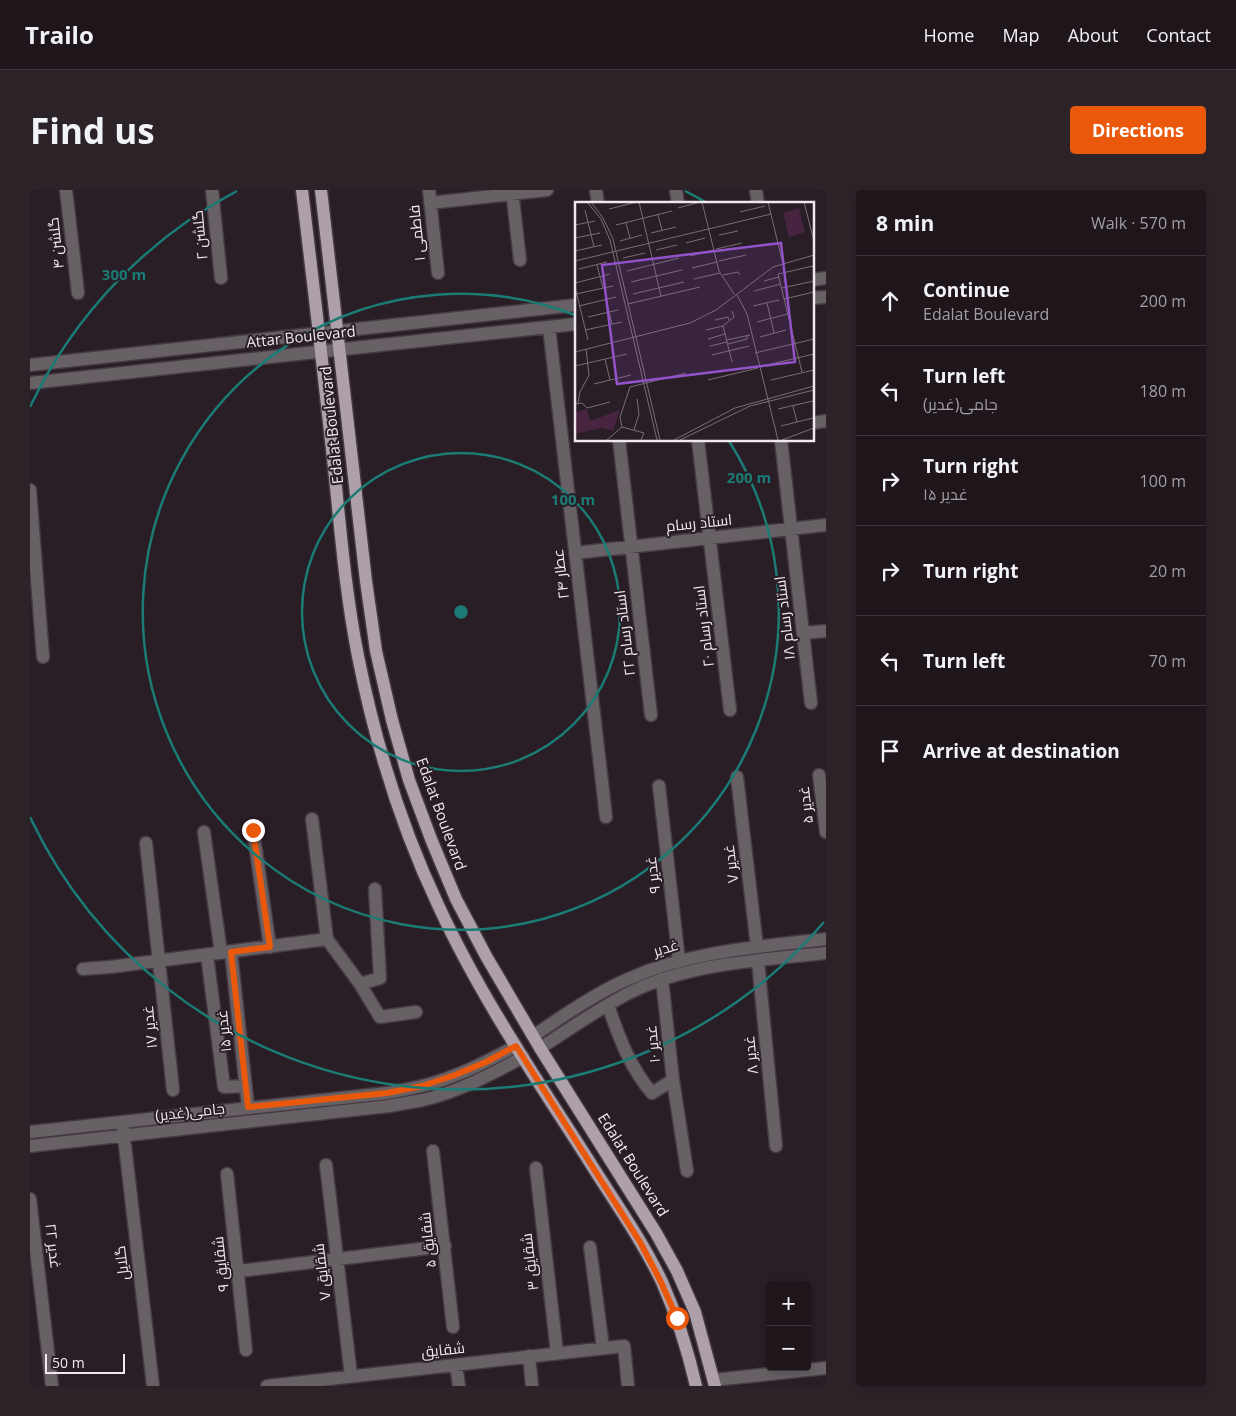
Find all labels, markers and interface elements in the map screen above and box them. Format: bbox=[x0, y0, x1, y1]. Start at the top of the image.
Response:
text: Trailo bbox=[25, 18, 94, 51]
text: Home bbox=[924, 23, 974, 47]
text: Map bbox=[1002, 23, 1040, 47]
text: About bbox=[1068, 23, 1118, 47]
text: Contact bbox=[1146, 23, 1211, 47]
button: Directions bbox=[1070, 106, 1206, 154]
text: Find us bbox=[30, 107, 155, 154]
inset map bbox=[575, 202, 814, 441]
street label: فاطمی ۱ bbox=[403, 204, 430, 262]
street label: گلشن ۲ bbox=[186, 209, 213, 261]
text: 8 min bbox=[876, 209, 934, 237]
text: Walk · 570 m bbox=[1091, 212, 1186, 234]
street label: گلشن ۴ bbox=[42, 216, 69, 270]
text: 300 m bbox=[102, 264, 146, 284]
text: Continue bbox=[923, 277, 1010, 303]
icon: ahead bbox=[876, 287, 904, 315]
text: 200 m bbox=[1140, 290, 1186, 312]
text: Edalat Boulevard bbox=[923, 303, 1049, 325]
street label: Attar Boulevard bbox=[245, 320, 357, 352]
text: Turn left bbox=[923, 363, 1005, 389]
street label: Edalat Boulevard bbox=[315, 365, 347, 485]
icon: left bbox=[876, 377, 904, 405]
text: 180 m bbox=[1140, 380, 1186, 402]
text: جامی(غدیر) bbox=[923, 393, 998, 415]
text: Turn right bbox=[923, 453, 1018, 479]
text: 200 m bbox=[727, 467, 771, 487]
icon: right bbox=[876, 467, 904, 495]
text: 100 m bbox=[1140, 470, 1186, 492]
text: غدیر ۱۵ bbox=[923, 483, 968, 505]
text: 100 m bbox=[551, 489, 595, 509]
street label: استاد رسام bbox=[665, 509, 733, 536]
street label: عطار ۲۴ bbox=[547, 548, 573, 600]
icon: right bbox=[876, 557, 904, 585]
text: Turn right bbox=[923, 558, 1018, 584]
text: 20 m bbox=[1149, 560, 1186, 582]
street label: استاد رسام ۱۸ bbox=[769, 575, 800, 661]
street label: استاد رسام ۲۰ bbox=[688, 584, 719, 668]
street label: استاد رسام ۲۲ bbox=[609, 589, 640, 677]
centre of rings bbox=[452, 603, 470, 621]
icon: left bbox=[876, 647, 904, 675]
text: Turn left bbox=[923, 648, 1005, 674]
text: 70 m bbox=[1149, 650, 1186, 672]
icon: arrive bbox=[876, 737, 904, 765]
text: Arrive at destination bbox=[923, 738, 1120, 764]
street label: Edalat Boulevard bbox=[412, 755, 472, 873]
street label: غدیر ۵ bbox=[793, 785, 817, 825]
route end bbox=[242, 819, 265, 842]
street label: غدیر ۷ bbox=[718, 844, 742, 885]
street label: غدیر ۹ bbox=[640, 855, 664, 895]
street label: غدیر bbox=[650, 934, 681, 961]
street label: غدیر ۱۷ bbox=[137, 1005, 161, 1050]
street label: غدیر ۱۵ bbox=[211, 1009, 235, 1053]
street label: غدیر ۱۰ bbox=[640, 1024, 664, 1064]
street label: غدیر ۸ bbox=[738, 1035, 762, 1075]
street label: جامی(غدیر) bbox=[154, 1097, 226, 1126]
street label: Edalat Boulevard bbox=[594, 1109, 674, 1220]
street label: شقایق ۵ bbox=[414, 1211, 441, 1269]
street label: غدیر ۲۲ bbox=[41, 1222, 67, 1269]
street label: شقایق ۳ bbox=[516, 1232, 543, 1292]
street label: شقایق ۹ bbox=[207, 1235, 234, 1293]
street label: شقایق ۷ bbox=[308, 1242, 335, 1302]
street label: گلایل bbox=[109, 1245, 134, 1282]
map controls bbox=[766, 1281, 811, 1371]
button: + bbox=[766, 1281, 811, 1326]
route start bbox=[666, 1307, 689, 1330]
button: − bbox=[766, 1326, 811, 1371]
street label: شقایق bbox=[420, 1337, 466, 1362]
scale bar bbox=[45, 1351, 125, 1374]
text: 50 m bbox=[52, 1353, 85, 1372]

